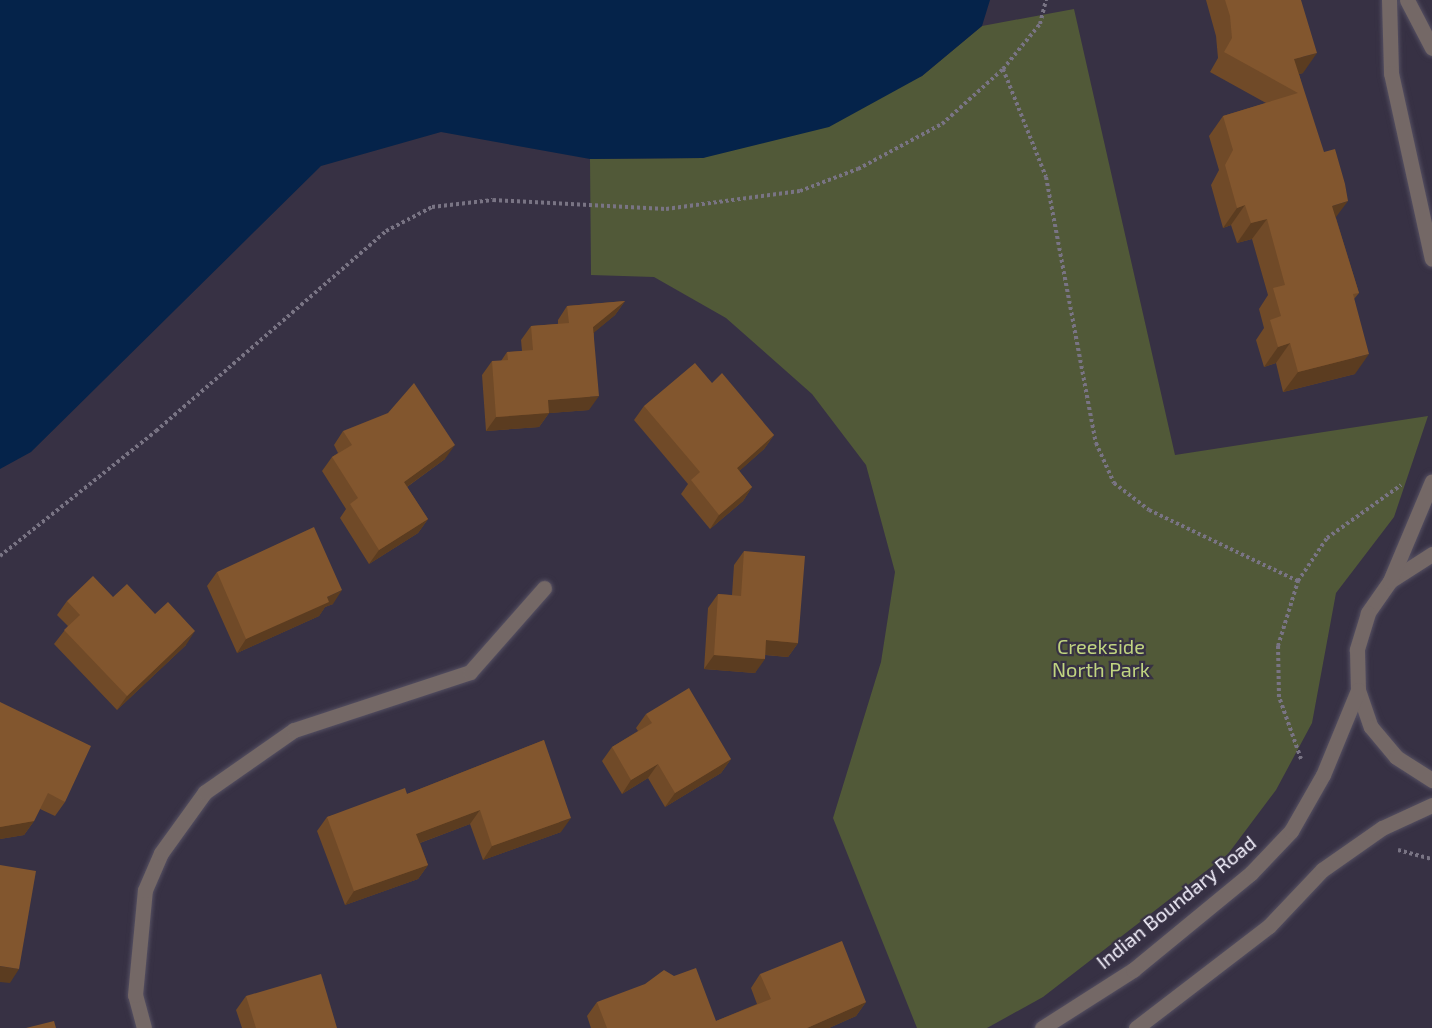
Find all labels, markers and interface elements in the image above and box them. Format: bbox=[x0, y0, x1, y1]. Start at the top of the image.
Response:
park label: Creekside North Park bbox=[1052, 635, 1150, 682]
street label: Indian Boundary Road bbox=[1091, 830, 1261, 974]

